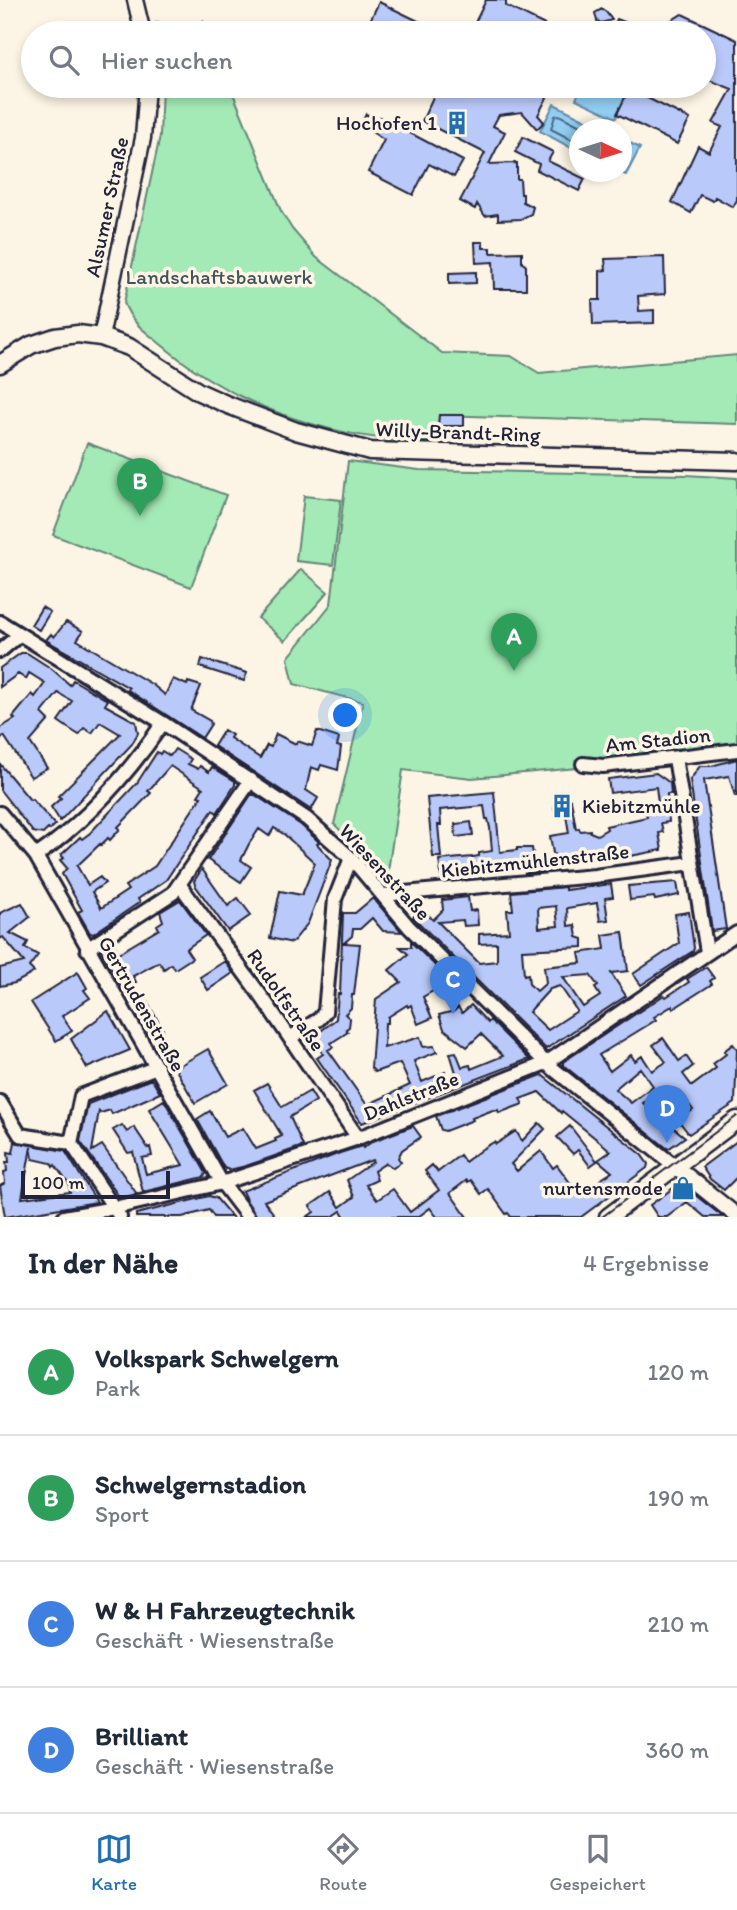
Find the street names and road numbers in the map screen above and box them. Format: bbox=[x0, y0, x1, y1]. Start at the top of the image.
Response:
street label: Alsumer Straße bbox=[79, 134, 134, 279]
street label: Willy-Brandt-Ring bbox=[375, 416, 541, 447]
street label: Am Stadion bbox=[604, 722, 712, 757]
street label: Wiesenstraße bbox=[334, 818, 436, 925]
street label: Kiebitzmühlenstraße bbox=[439, 838, 630, 883]
street label: Gertrudenstraße bbox=[93, 931, 191, 1076]
street label: Rudolfstraße bbox=[242, 943, 331, 1056]
street label: Dahlstraße bbox=[359, 1065, 462, 1126]

